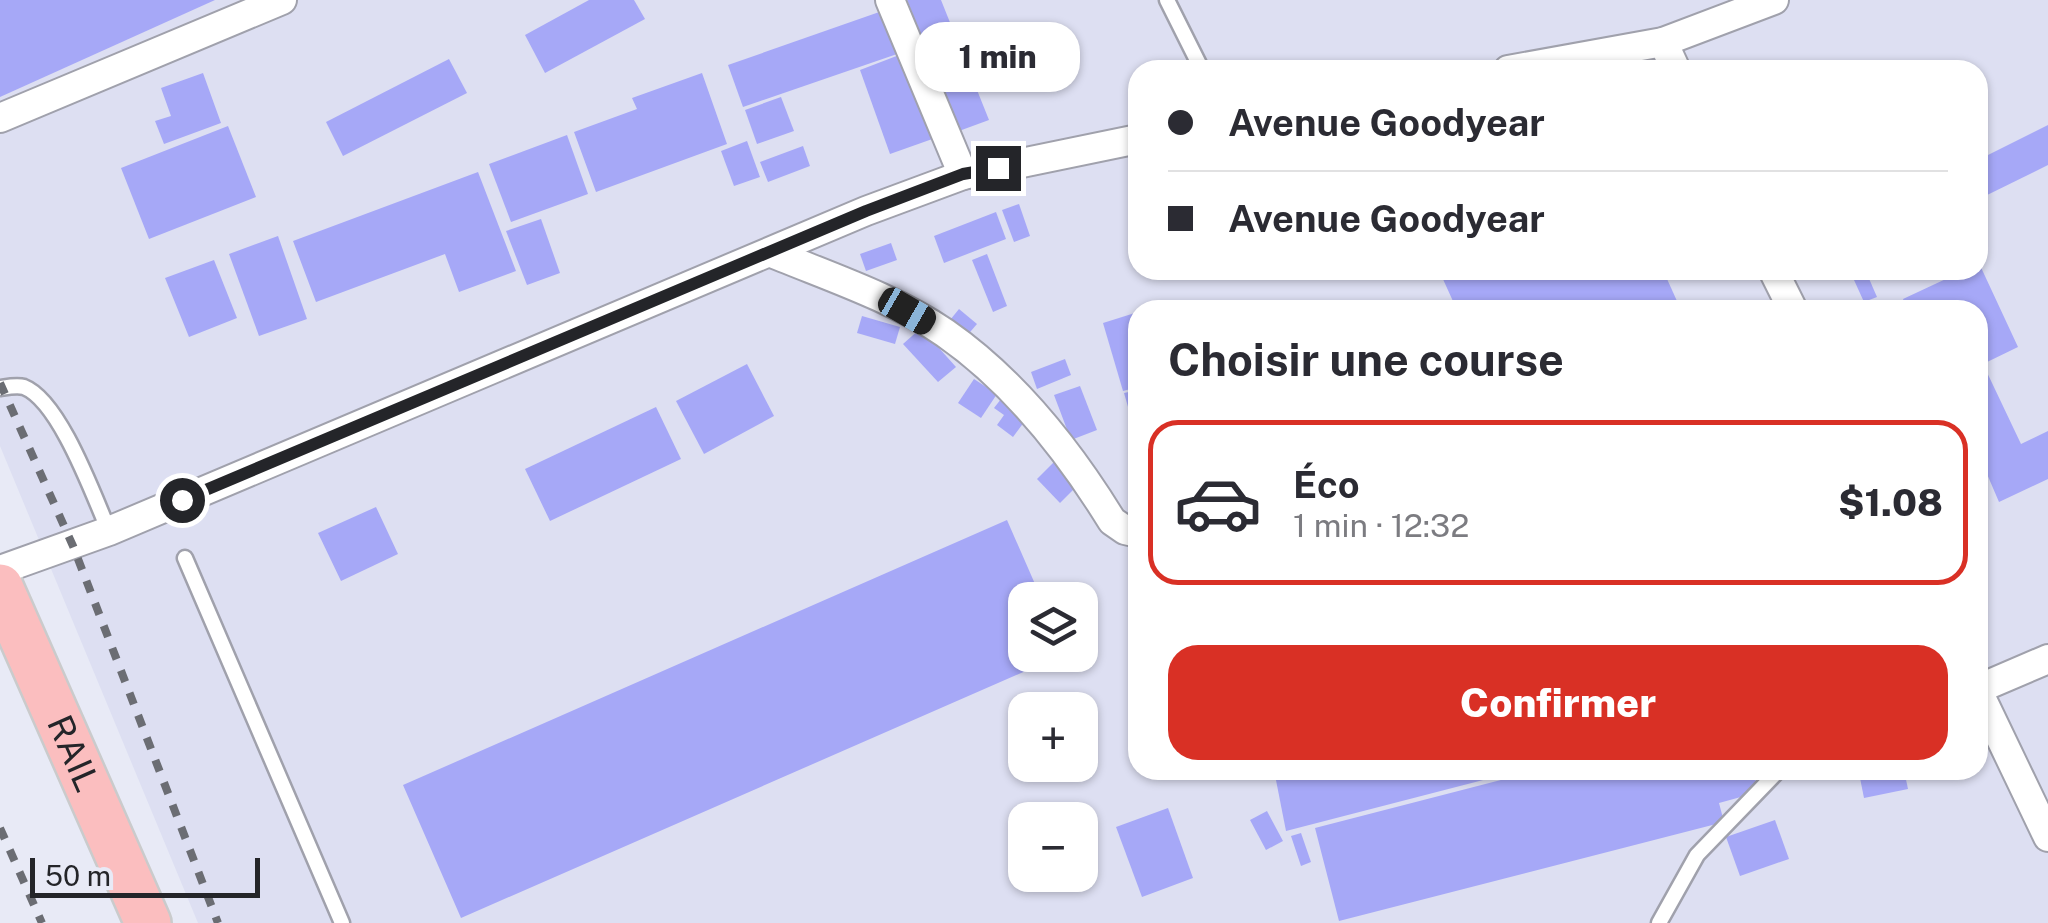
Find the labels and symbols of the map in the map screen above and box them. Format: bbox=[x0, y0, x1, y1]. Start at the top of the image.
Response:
callout: 1 min bbox=[916, 23, 1080, 93]
route end bbox=[976, 146, 1021, 191]
car bbox=[874, 283, 940, 339]
route start bbox=[160, 478, 205, 523]
street label: RAIL bbox=[39, 709, 108, 798]
scale bar bbox=[30, 853, 260, 898]

